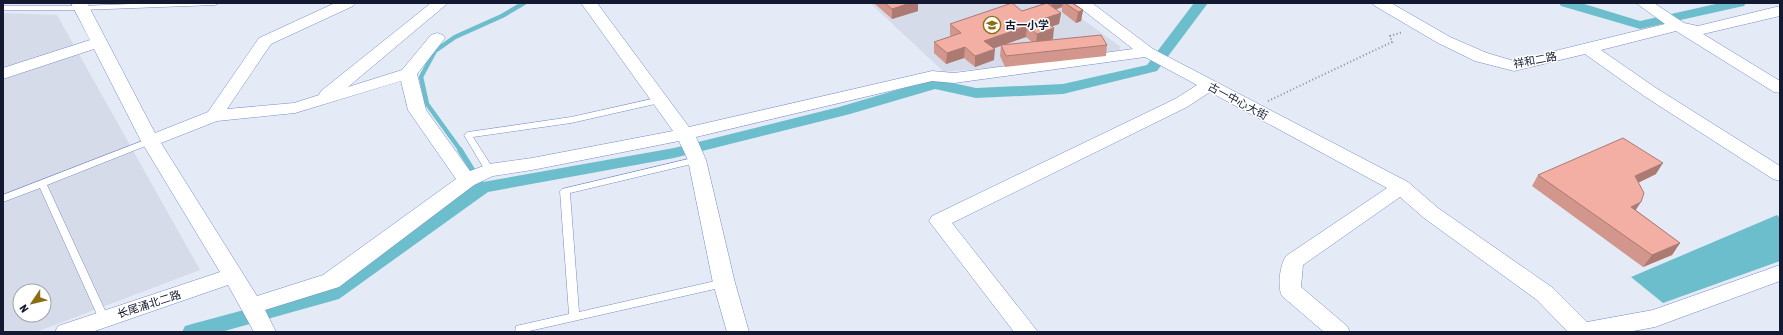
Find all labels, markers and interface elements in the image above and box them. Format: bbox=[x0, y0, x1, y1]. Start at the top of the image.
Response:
school or university icon: 古一小学 bbox=[982, 15, 1002, 35]
place label: 古一小学 bbox=[1005, 19, 1049, 31]
street label: 祥和二路 bbox=[1512, 50, 1558, 70]
street label: 古一中心大街 bbox=[1206, 80, 1270, 122]
north arrow bbox=[12, 283, 52, 323]
street label: 长尾涌北二路 bbox=[116, 288, 182, 320]
text: N bbox=[17, 303, 31, 315]

